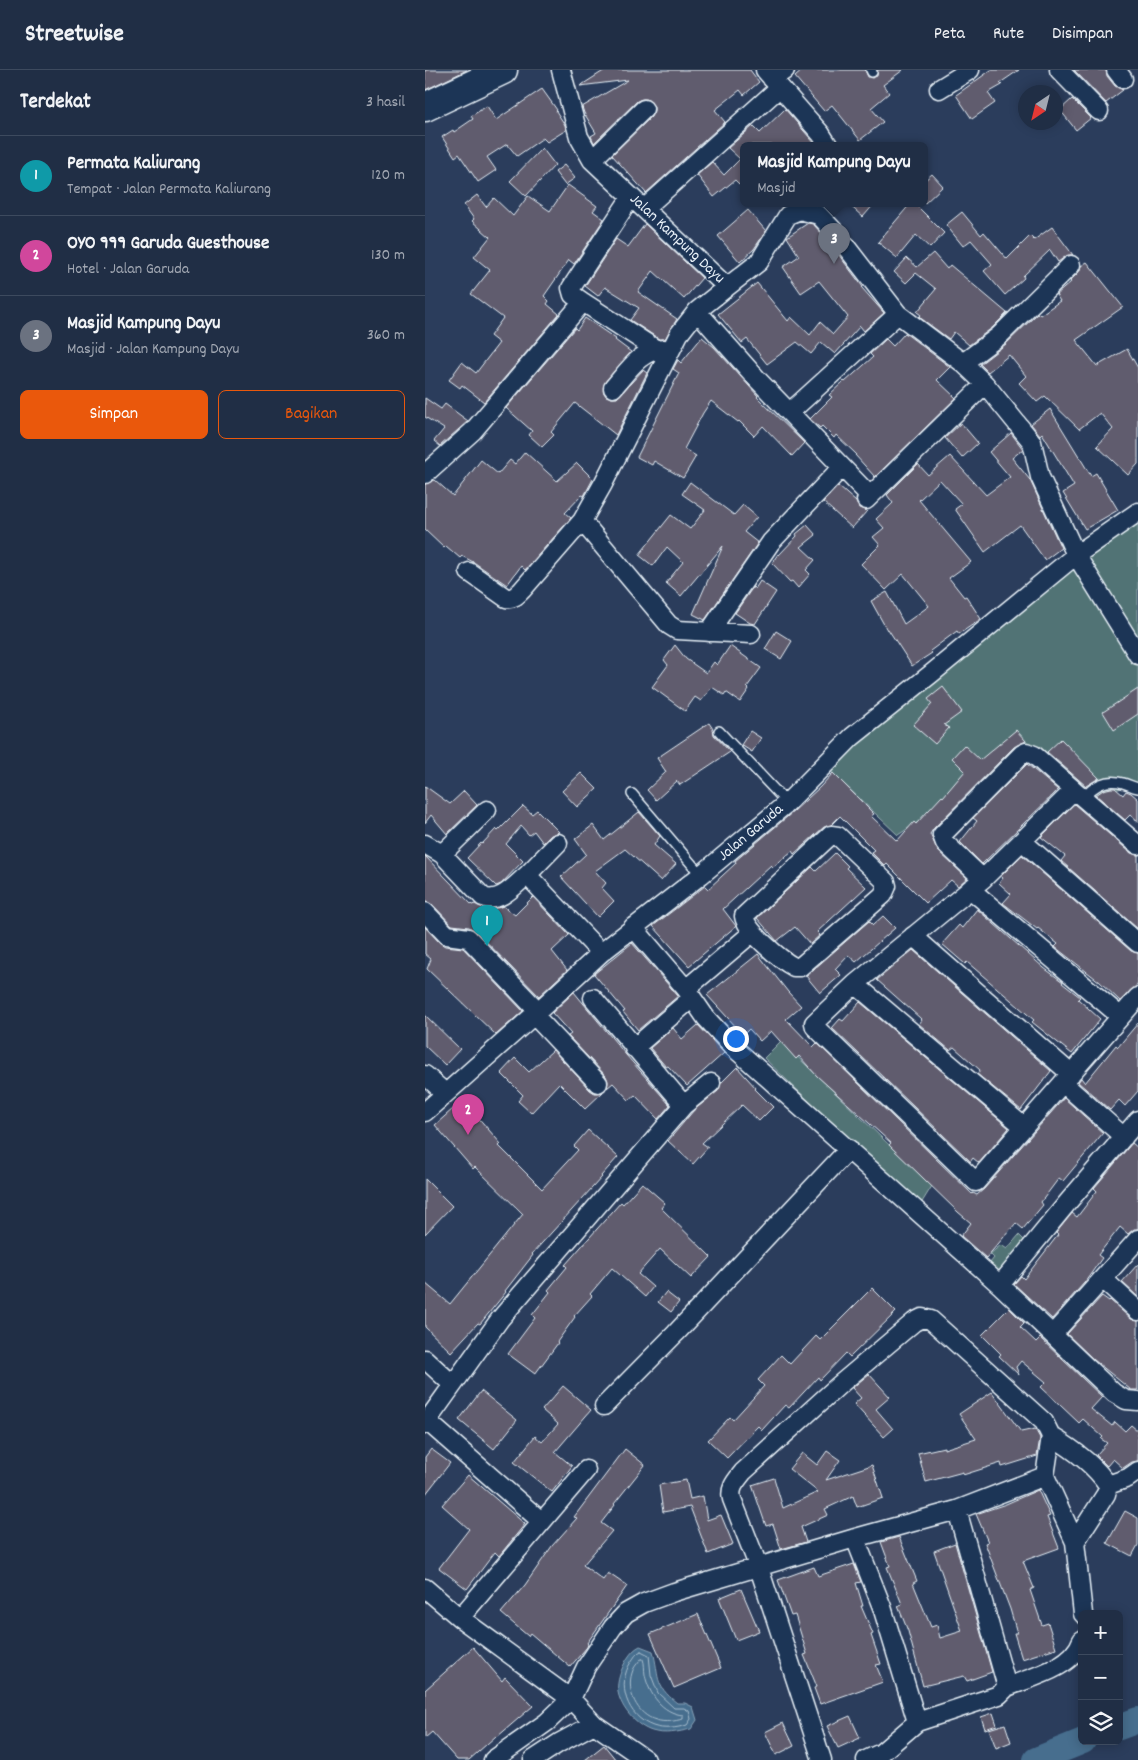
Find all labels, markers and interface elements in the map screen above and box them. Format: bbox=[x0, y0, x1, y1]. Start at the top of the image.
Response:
text: Streetwise bbox=[25, 18, 124, 52]
text: Peta bbox=[934, 22, 965, 47]
text: Rute bbox=[993, 22, 1024, 47]
text: Disimpan bbox=[1052, 22, 1113, 47]
north arrow bbox=[1018, 85, 1063, 130]
text: Terdekat bbox=[20, 88, 91, 118]
text: 3 hasil bbox=[366, 91, 405, 114]
popup bbox=[740, 142, 928, 207]
text: Masjid Kampung Dayu bbox=[757, 150, 911, 177]
text: Permata Kaliurang bbox=[67, 151, 200, 178]
text: 1 bbox=[34, 164, 38, 187]
text: 120 m bbox=[371, 164, 405, 187]
text: Masjid bbox=[757, 177, 795, 200]
text: Tempat · Jalan Permata Kaliurang bbox=[67, 178, 271, 201]
street label: Jalan Kampung Dayu bbox=[624, 189, 730, 289]
pin: 3 bbox=[818, 223, 850, 264]
text: OYO 999 Garuda Guesthouse bbox=[67, 231, 269, 258]
text: 2 bbox=[33, 244, 40, 267]
text: 130 m bbox=[371, 244, 405, 267]
text: Hotel · Jalan Garuda bbox=[67, 258, 189, 281]
text: Masjid Kampung Dayu bbox=[67, 311, 221, 338]
text: 3 bbox=[32, 324, 40, 347]
text: 360 m bbox=[367, 324, 405, 347]
text: Masjid · Jalan Kampung Dayu bbox=[67, 338, 239, 361]
button: Simpan bbox=[20, 390, 208, 439]
button: Bagikan bbox=[218, 390, 405, 439]
street label: Jalan Garuda bbox=[713, 798, 789, 867]
pin: 1 bbox=[471, 905, 503, 946]
your location bbox=[723, 1026, 749, 1052]
pin: 2 bbox=[452, 1094, 484, 1135]
map controls bbox=[1078, 1610, 1123, 1745]
button: + bbox=[1078, 1610, 1123, 1655]
button: − bbox=[1078, 1655, 1123, 1700]
button: layers bbox=[1078, 1700, 1123, 1745]

